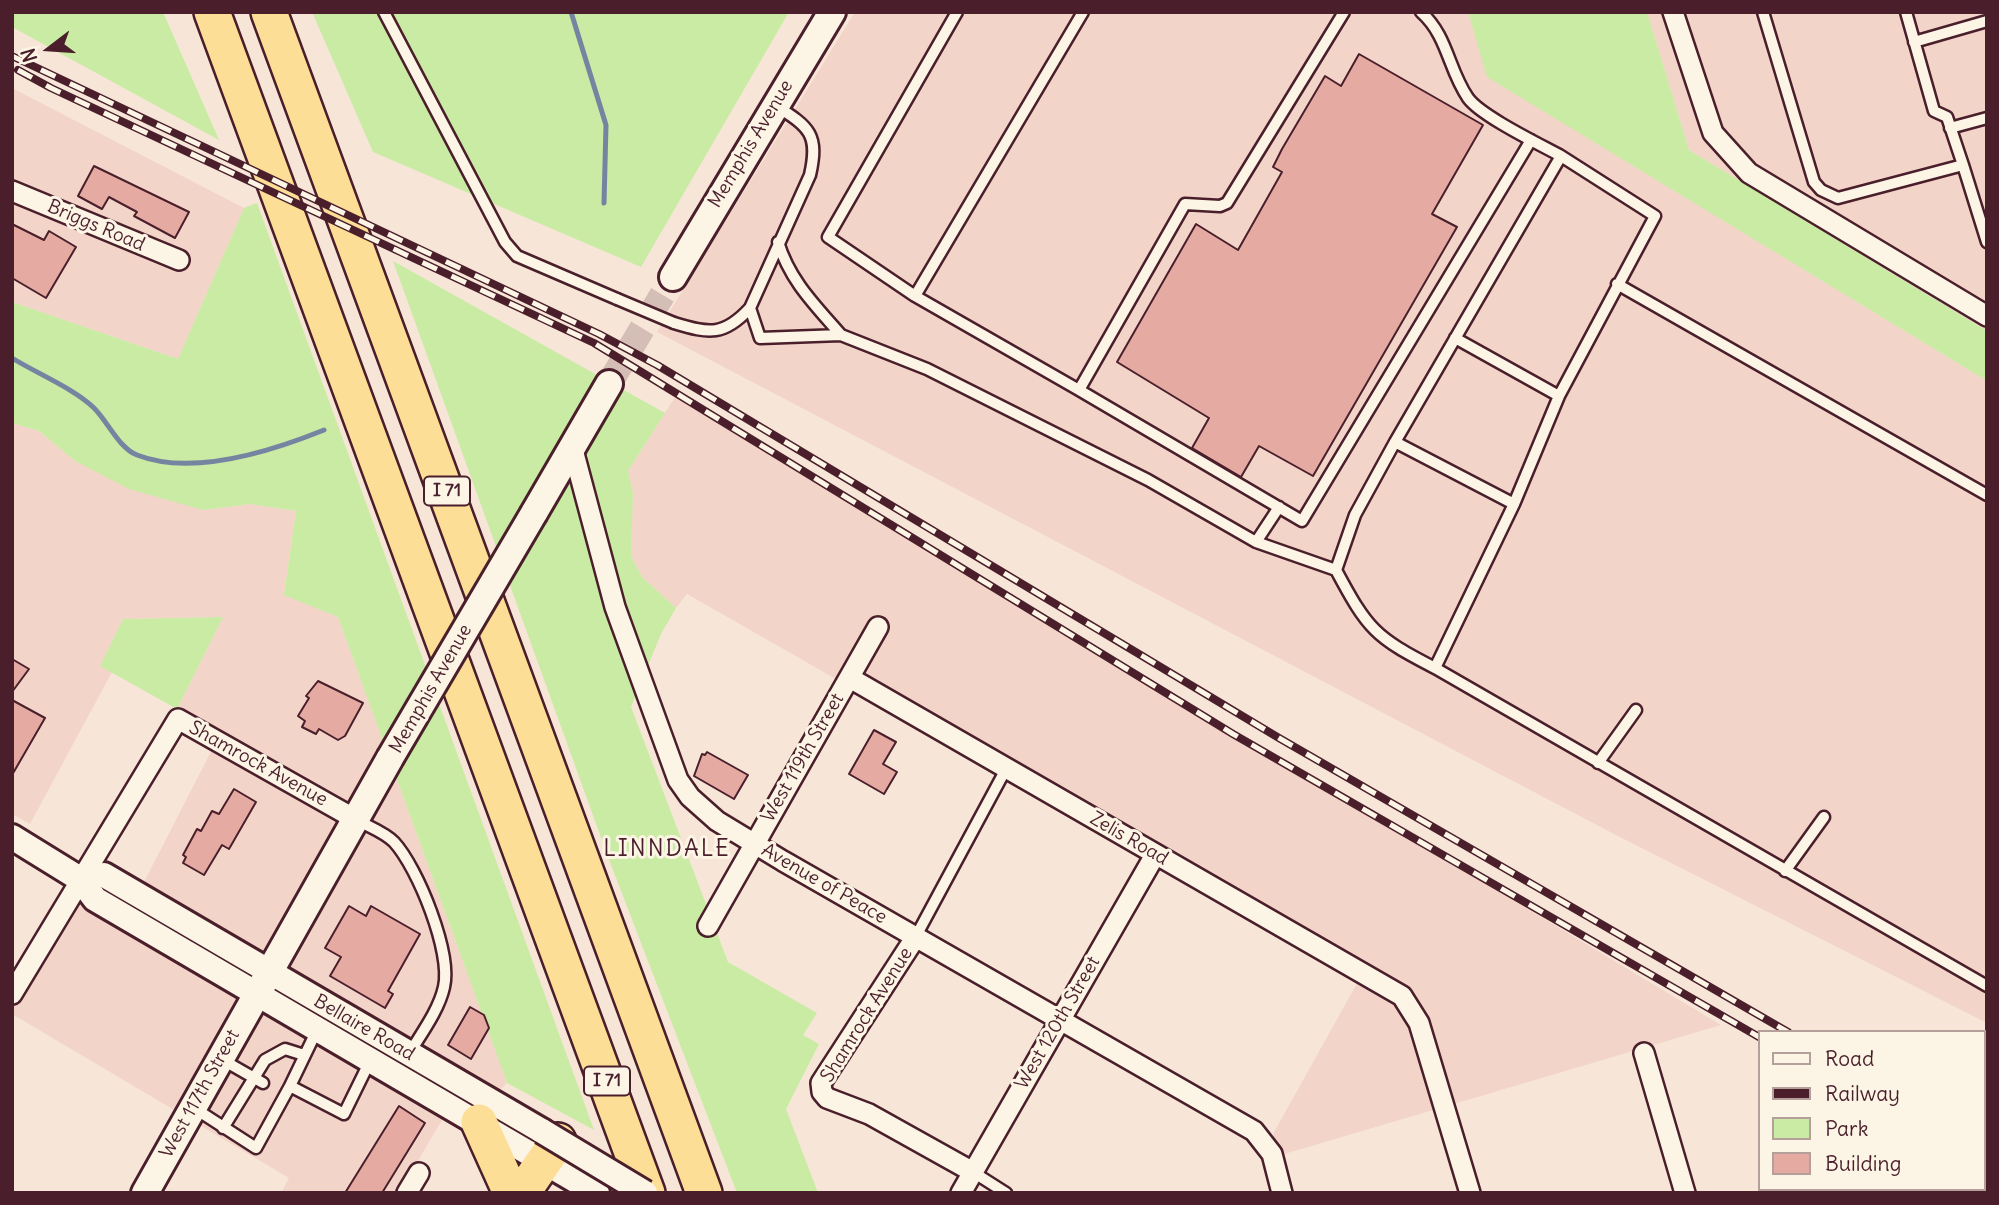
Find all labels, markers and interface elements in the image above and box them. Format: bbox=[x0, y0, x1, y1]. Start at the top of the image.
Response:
north arrow bbox=[14, 14, 84, 84]
text: N bbox=[16, 45, 42, 65]
street label: Memphis Avenue bbox=[704, 76, 798, 212]
street label: Briggs Road bbox=[44, 195, 148, 257]
road number: I 71 bbox=[424, 476, 470, 505]
street label: Memphis Avenue bbox=[385, 620, 477, 758]
street label: West 119th Street bbox=[757, 690, 849, 826]
street label: Shamrock Avenue bbox=[185, 716, 331, 812]
street label: Zelis Road bbox=[1086, 807, 1172, 871]
district label: LINNDALE bbox=[604, 835, 730, 863]
street label: Avenue of Peace bbox=[757, 839, 891, 929]
street label: Shamrock Avenue bbox=[816, 943, 918, 1087]
street label: West 120th Street bbox=[1011, 953, 1105, 1093]
street label: Bellaire Road bbox=[309, 990, 419, 1066]
street label: West 117th Street bbox=[155, 1026, 245, 1162]
legend bbox=[1758, 1030, 1985, 1191]
text: Road bbox=[1825, 1045, 1874, 1072]
road number: I 71 bbox=[584, 1066, 630, 1096]
text: Railway bbox=[1825, 1080, 1900, 1107]
text: Park bbox=[1825, 1115, 1868, 1142]
text: Building bbox=[1825, 1150, 1901, 1177]

